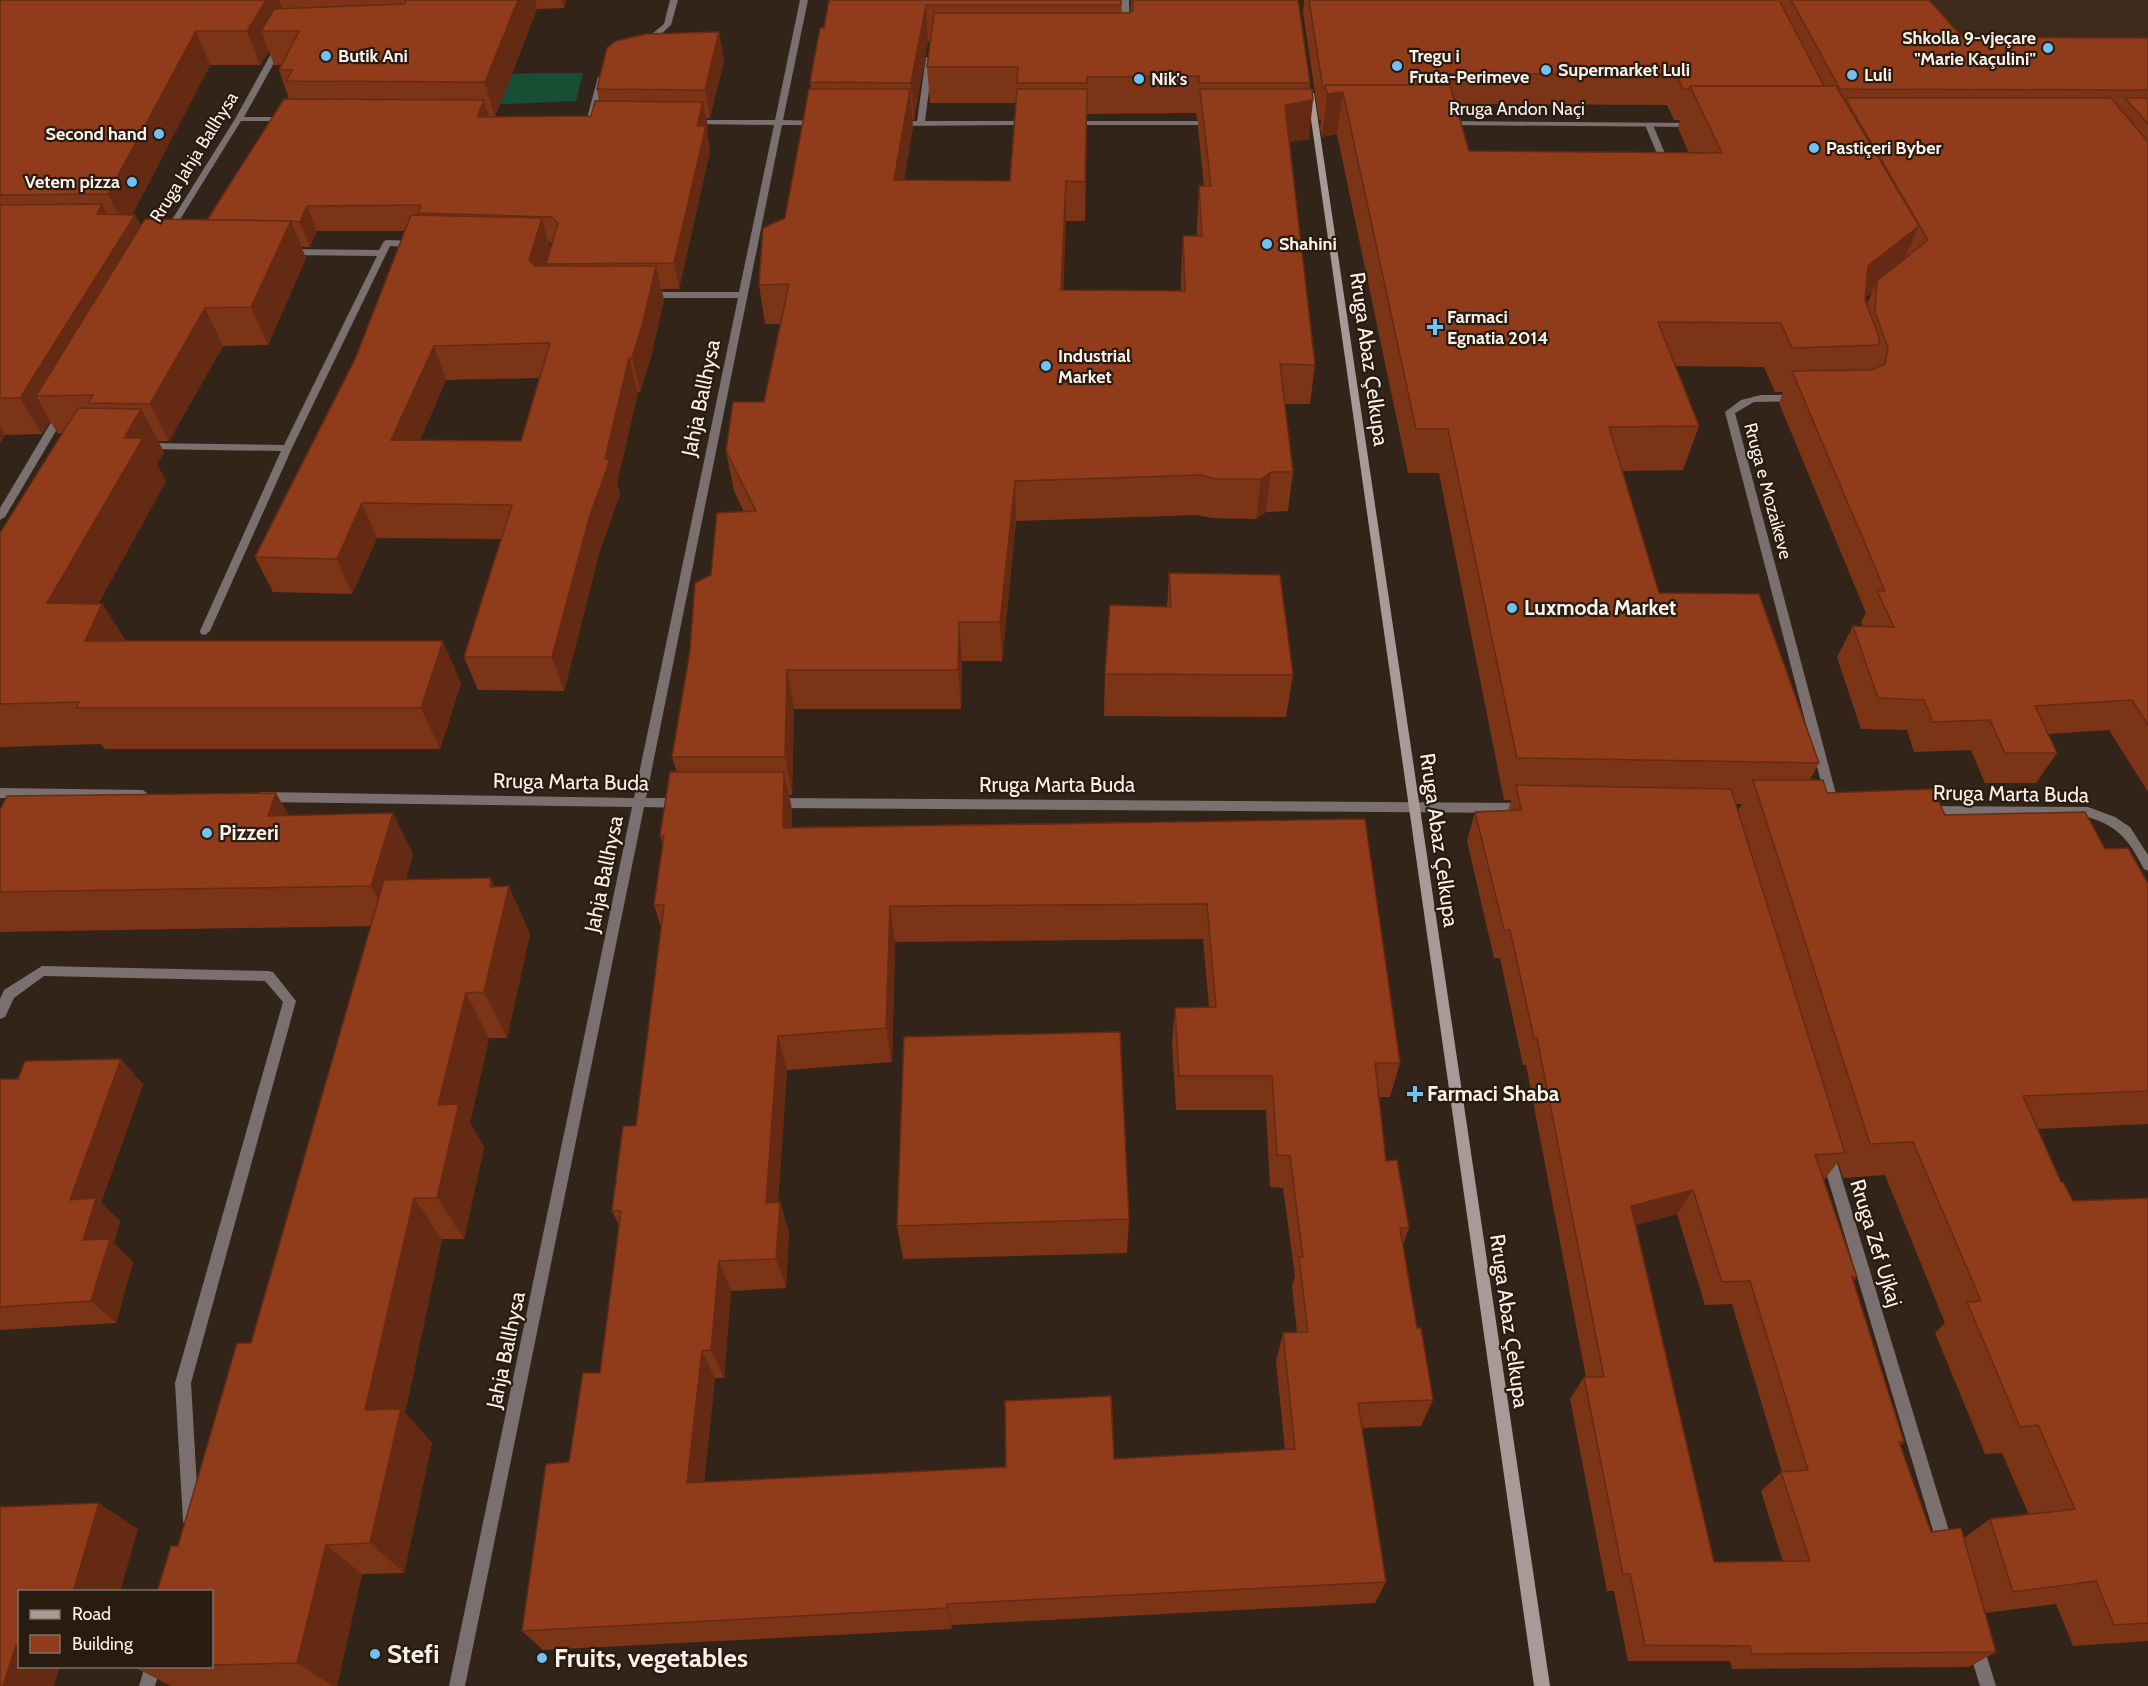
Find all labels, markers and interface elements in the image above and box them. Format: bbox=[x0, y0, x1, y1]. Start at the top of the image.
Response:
place label: Shkolla 9-vjeçare "Marie Kaçulini" bbox=[1902, 27, 2036, 70]
marker: Shkolla 9-vjeçare "Marie Kaçulini" bbox=[2041, 41, 2055, 55]
place label: Butik Ani bbox=[338, 45, 408, 67]
place label: Tregu i Fruta-Perimeve bbox=[1409, 45, 1529, 88]
marker: Butik Ani bbox=[319, 49, 333, 63]
marker: Tregu i Fruta-Perimeve bbox=[1390, 59, 1404, 73]
place label: Supermarket Luli bbox=[1558, 59, 1690, 81]
marker: Supermarket Luli bbox=[1539, 63, 1553, 77]
place label: Luli bbox=[1864, 64, 1892, 86]
place label: Nik's bbox=[1151, 68, 1188, 90]
marker: Luli bbox=[1845, 68, 1859, 82]
marker: Nik's bbox=[1132, 72, 1146, 86]
street label: Rruga Jahja Ballhysa bbox=[145, 88, 243, 226]
street label: Rruga Andon Naçi bbox=[1449, 98, 1585, 120]
place label: Second hand bbox=[46, 123, 147, 145]
marker: Second hand bbox=[152, 127, 166, 141]
place label: Pastiçeri Byber bbox=[1826, 137, 1941, 159]
marker: Pastiçeri Byber bbox=[1807, 141, 1821, 155]
place label: Vetem pizza bbox=[25, 171, 120, 193]
marker: Vetem pizza bbox=[125, 175, 139, 189]
place label: Shahini bbox=[1279, 233, 1337, 255]
marker: Shahini bbox=[1260, 237, 1274, 251]
street label: Rruga Abaz Çelkupa bbox=[1345, 270, 1394, 447]
place label: Farmaci Egnatia 2014 bbox=[1447, 306, 1548, 349]
marker: Farmaci Egnatia 2014 bbox=[1428, 320, 1442, 334]
street label: Jahja Ballhysa bbox=[676, 337, 726, 460]
place label: Industrial Market bbox=[1058, 345, 1131, 388]
marker: Industrial Market bbox=[1039, 359, 1053, 373]
street label: Rruga e Mozaikeve bbox=[1739, 420, 1797, 562]
place label: Luxmoda Market bbox=[1524, 595, 1676, 620]
marker: Luxmoda Market bbox=[1505, 601, 1519, 615]
street label: Rruga Abaz Çelkupa bbox=[1415, 751, 1464, 928]
street label: Rruga Marta Buda bbox=[493, 768, 649, 795]
street label: Rruga Marta Buda bbox=[979, 772, 1135, 797]
street label: Rruga Marta Buda bbox=[1933, 780, 2089, 807]
street label: Jahja Ballhysa bbox=[579, 813, 629, 936]
place label: Pizzeri bbox=[219, 820, 279, 845]
marker: Pizzeri bbox=[200, 826, 214, 840]
place label: Farmaci Shaba bbox=[1427, 1081, 1560, 1106]
marker: Farmaci Shaba bbox=[1408, 1087, 1422, 1101]
street label: Rruga Zef Ujkaj bbox=[1844, 1176, 1908, 1310]
street label: Rruga Abaz Çelkupa bbox=[1485, 1232, 1534, 1409]
street label: Jahja Ballhysa bbox=[481, 1289, 531, 1412]
legend bbox=[18, 1590, 213, 1668]
text: Road bbox=[72, 1603, 111, 1625]
text: Building bbox=[72, 1633, 134, 1655]
place label: Stefi bbox=[387, 1638, 440, 1670]
place label: Fruits, vegetables bbox=[554, 1642, 748, 1674]
marker: Stefi bbox=[368, 1647, 382, 1661]
marker: Fruits, vegetables bbox=[535, 1651, 549, 1665]

